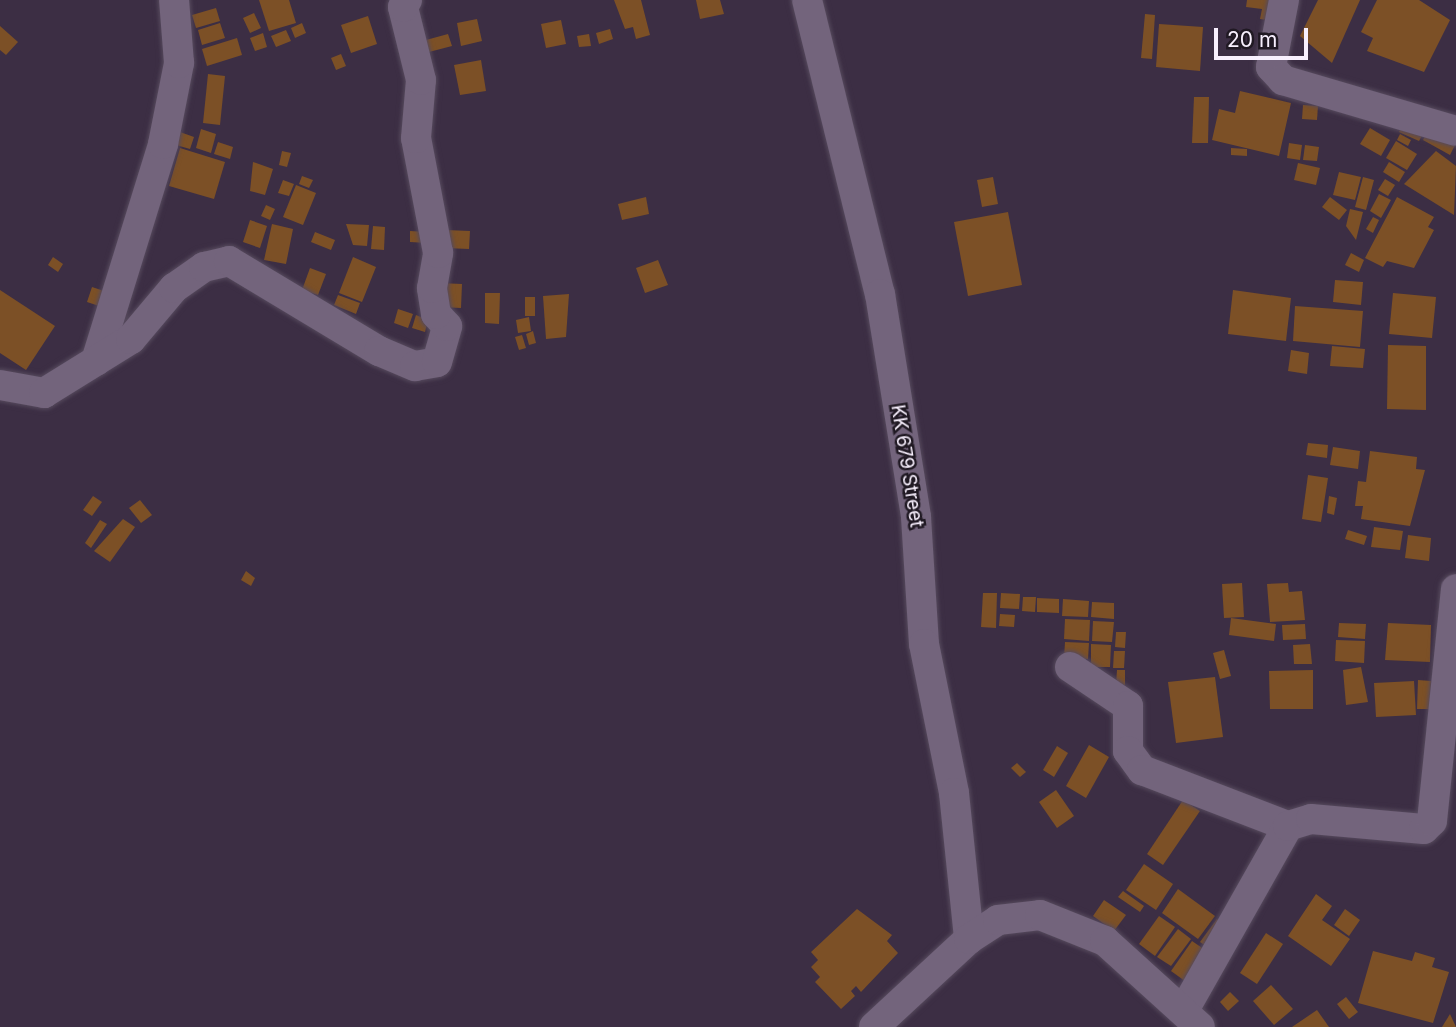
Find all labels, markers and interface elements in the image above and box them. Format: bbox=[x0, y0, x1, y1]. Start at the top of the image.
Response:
scale bar bbox=[1218, 14, 1312, 58]
text: 20 m bbox=[1227, 27, 1277, 52]
street label: KK 679 Street bbox=[886, 403, 928, 529]

